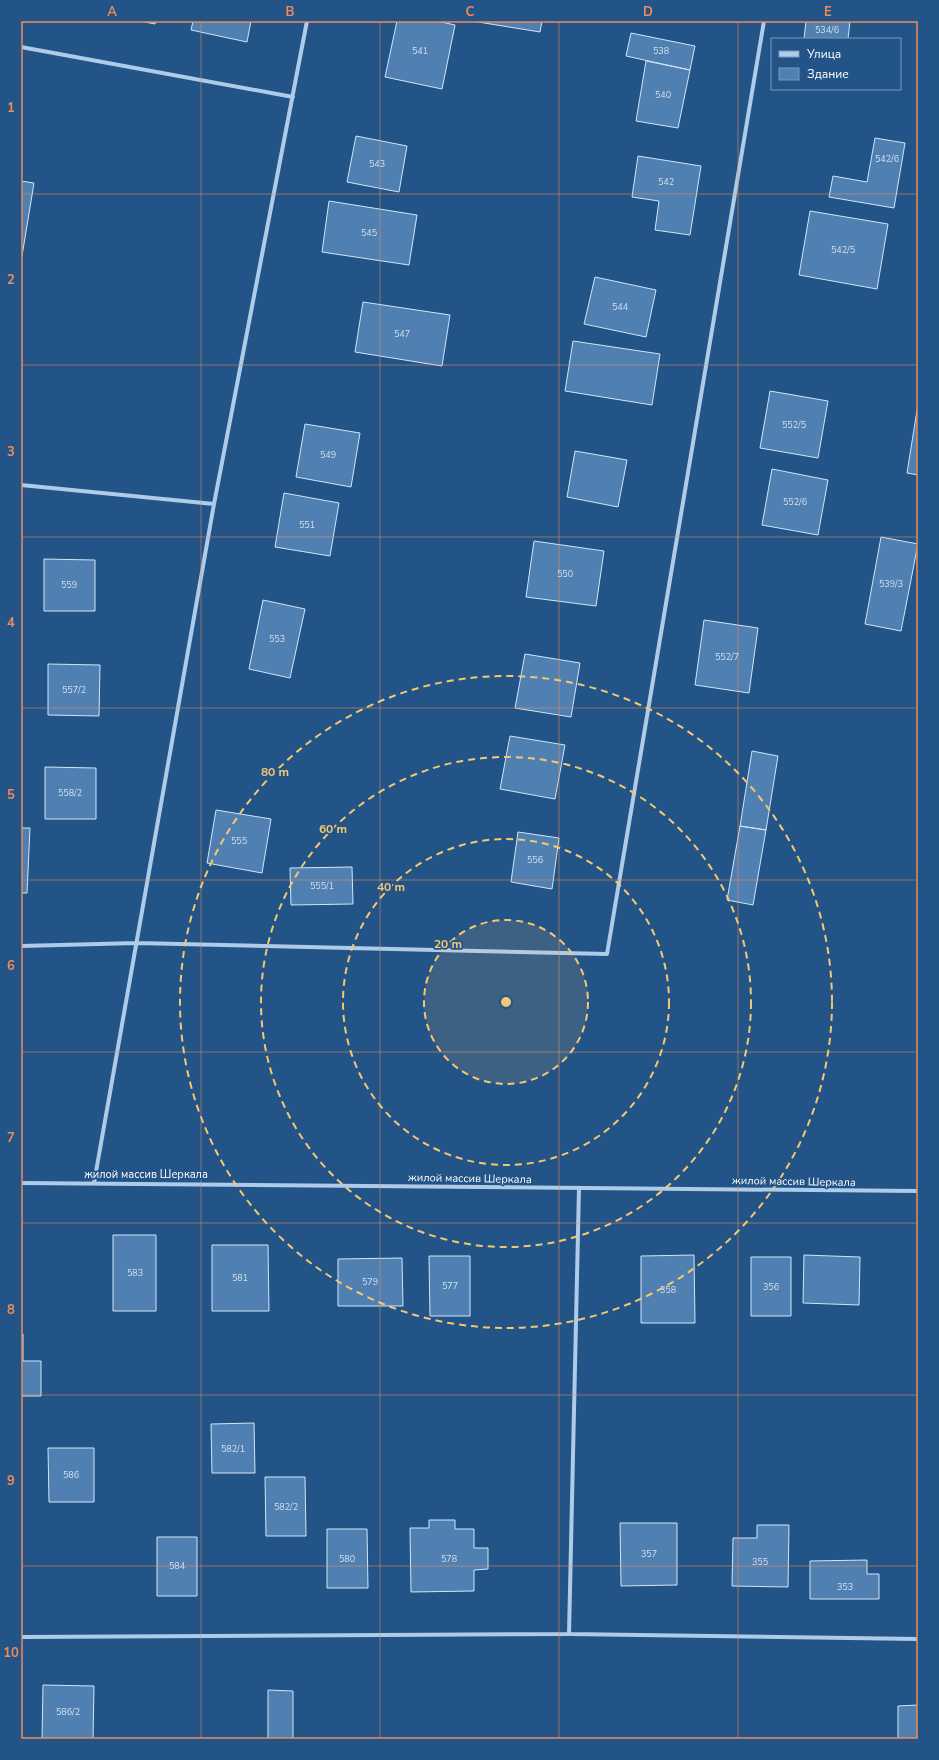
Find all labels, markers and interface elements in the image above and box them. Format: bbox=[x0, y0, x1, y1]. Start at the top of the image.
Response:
text: A bbox=[107, 3, 117, 21]
text: B bbox=[286, 3, 295, 21]
text: C bbox=[466, 3, 475, 21]
text: D bbox=[643, 3, 653, 21]
text: E bbox=[824, 3, 832, 21]
house number: 534/6 bbox=[815, 24, 839, 36]
legend bbox=[771, 38, 901, 90]
house number: 541 bbox=[412, 45, 428, 57]
house number: 538 bbox=[653, 45, 669, 57]
text: Улица bbox=[806, 46, 841, 62]
text: Здание bbox=[807, 66, 849, 82]
house number: 540 bbox=[655, 89, 671, 101]
text: 1 bbox=[7, 99, 15, 117]
house number: 542/6 bbox=[875, 153, 899, 165]
house number: 543 bbox=[369, 158, 385, 170]
house number: 542 bbox=[658, 176, 674, 188]
house number: 545 bbox=[361, 227, 377, 239]
house number: 542/5 bbox=[831, 244, 855, 256]
text: 2 bbox=[7, 271, 15, 289]
house number: 544 bbox=[612, 301, 629, 313]
house number: 547 bbox=[394, 328, 410, 340]
house number: 552/5 bbox=[782, 419, 806, 431]
text: 3 bbox=[7, 443, 15, 461]
house number: 549 bbox=[320, 449, 336, 461]
house number: 552/6 bbox=[783, 496, 807, 508]
house number: 551 bbox=[299, 519, 315, 531]
house number: 550 bbox=[557, 568, 573, 580]
house number: 539/3 bbox=[879, 578, 903, 590]
house number: 559 bbox=[61, 579, 77, 591]
text: 4 bbox=[7, 614, 15, 632]
house number: 553 bbox=[269, 633, 285, 645]
house number: 552/7 bbox=[715, 651, 739, 663]
house number: 557/2 bbox=[62, 684, 86, 696]
text: 80 m bbox=[261, 764, 289, 780]
text: 5 bbox=[7, 786, 15, 804]
house number: 558/2 bbox=[58, 787, 82, 799]
text: 60 m bbox=[319, 821, 347, 837]
house number: 555 bbox=[231, 835, 247, 847]
house number: 556 bbox=[527, 854, 543, 866]
text: 40 m bbox=[377, 879, 405, 895]
house number: 555/1 bbox=[310, 880, 334, 892]
text: 20 m bbox=[434, 936, 462, 952]
text: 6 bbox=[7, 957, 15, 975]
centre of rings bbox=[499, 995, 513, 1009]
text: 7 bbox=[7, 1129, 15, 1147]
street label: жилой массив Шеркала bbox=[84, 1167, 208, 1182]
street label: жилой массив Шеркала bbox=[408, 1170, 532, 1187]
street label: жилой массив Шеркала bbox=[732, 1173, 856, 1190]
house number: 583 bbox=[127, 1267, 143, 1279]
house number: 581 bbox=[232, 1272, 248, 1284]
house number: 579 bbox=[362, 1276, 378, 1288]
house number: 577 bbox=[442, 1280, 458, 1292]
house number: 356 bbox=[763, 1281, 779, 1293]
house number: 358 bbox=[660, 1284, 676, 1296]
text: 8 bbox=[7, 1301, 15, 1319]
house number: 582/1 bbox=[221, 1443, 245, 1455]
house number: 586 bbox=[63, 1469, 79, 1481]
text: 9 bbox=[7, 1472, 15, 1490]
house number: 582/2 bbox=[274, 1501, 298, 1513]
house number: 357 bbox=[641, 1548, 657, 1560]
house number: 580 bbox=[339, 1553, 355, 1565]
house number: 578 bbox=[441, 1553, 457, 1565]
house number: 355 bbox=[752, 1556, 768, 1568]
house number: 584 bbox=[169, 1560, 186, 1572]
house number: 353 bbox=[837, 1581, 853, 1593]
text: 10 bbox=[3, 1644, 19, 1662]
house number: 586/2 bbox=[56, 1706, 80, 1718]

